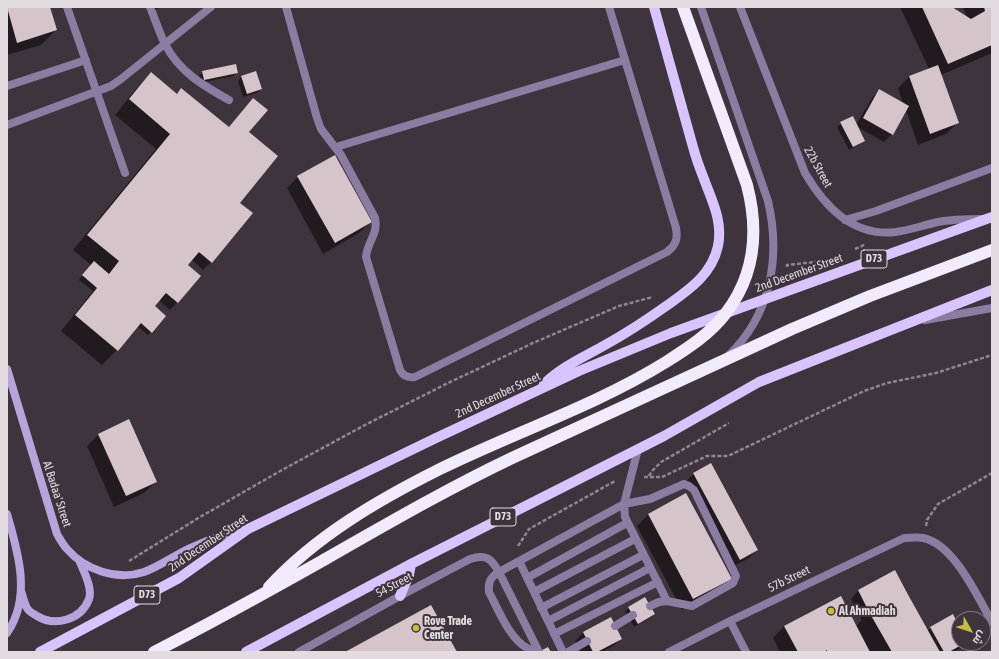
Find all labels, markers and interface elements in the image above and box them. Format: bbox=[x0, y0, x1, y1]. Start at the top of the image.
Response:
street label: 22b Street bbox=[801, 144, 835, 190]
street label: 2nd December Street bbox=[753, 250, 845, 296]
road number: D73 bbox=[861, 250, 887, 268]
street label: 2nd December Street bbox=[453, 369, 543, 421]
street label: Al Badaa' Street bbox=[40, 459, 74, 529]
road number: D73 bbox=[490, 508, 516, 526]
street label: 2nd December Street bbox=[166, 511, 250, 575]
street label: 57b Street bbox=[766, 563, 812, 595]
street label: 54 Street bbox=[373, 569, 415, 601]
road number: D73 bbox=[134, 586, 160, 604]
place label: Al Ahmadiah bbox=[839, 604, 895, 618]
marker: Al Ahmadiah bbox=[826, 606, 836, 616]
north arrow bbox=[951, 611, 991, 651]
place label: Rove Trade Center bbox=[424, 614, 472, 642]
marker: Rove Trade Center bbox=[411, 623, 421, 633]
text: ش bbox=[970, 629, 989, 647]

